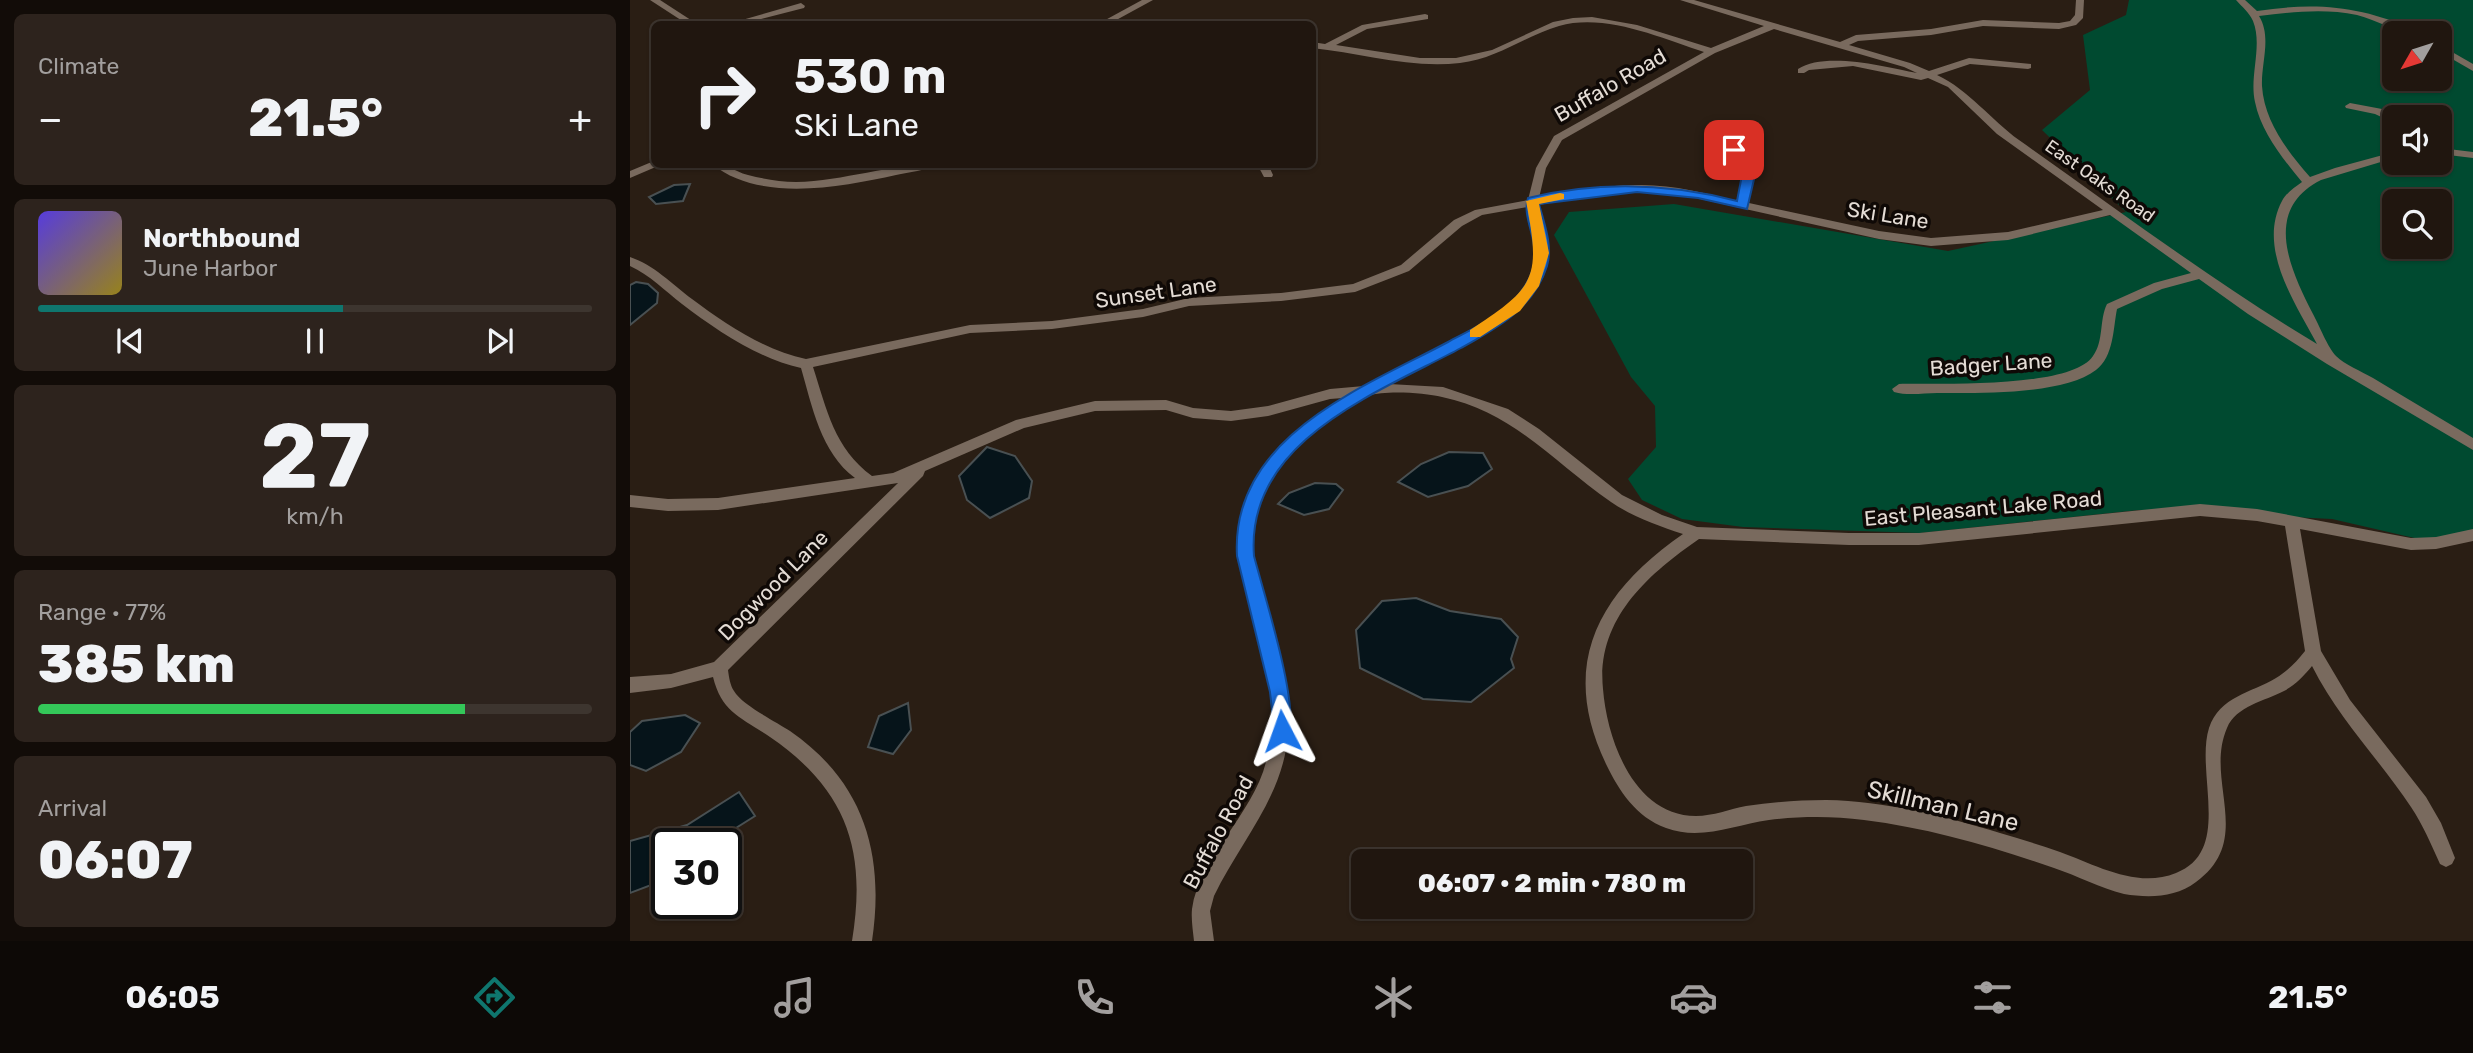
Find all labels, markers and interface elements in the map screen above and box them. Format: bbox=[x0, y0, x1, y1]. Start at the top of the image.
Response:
north arrow bbox=[2382, 21, 2452, 91]
map controls bbox=[2382, 21, 2452, 259]
street label: Buffalo Road bbox=[1550, 43, 1670, 127]
text: 530 m bbox=[794, 47, 947, 105]
icon: right bbox=[679, 49, 770, 140]
text: Climate bbox=[38, 52, 119, 80]
text: 21.5° bbox=[248, 87, 383, 149]
text: − bbox=[38, 96, 63, 142]
text: + bbox=[568, 96, 592, 142]
button: sound bbox=[2382, 105, 2452, 175]
text: Ski Lane bbox=[794, 106, 919, 144]
pin bbox=[1704, 120, 1764, 180]
icon: arrive bbox=[1715, 131, 1753, 169]
street label: East Oaks Road bbox=[2041, 135, 2159, 227]
button: search bbox=[2382, 189, 2452, 259]
street label: Ski Lane bbox=[1846, 196, 1930, 234]
text: Northbound bbox=[143, 223, 301, 254]
text: June Harbor bbox=[143, 254, 277, 282]
street label: Sunset Lane bbox=[1094, 271, 1218, 313]
icon: previous bbox=[111, 322, 149, 360]
icon: pause bbox=[296, 322, 334, 360]
icon: next bbox=[481, 322, 519, 360]
street label: Badger Lane bbox=[1929, 347, 2053, 381]
text: 27 bbox=[259, 402, 371, 510]
street label: East Pleasant Lake Road bbox=[1863, 485, 2103, 531]
text: km/h bbox=[286, 502, 344, 530]
street label: Dogwood Lane bbox=[713, 525, 833, 645]
text: Range · 77% bbox=[38, 598, 166, 626]
text: 385 km bbox=[38, 633, 235, 695]
position arrow bbox=[1245, 694, 1319, 768]
street label: Buffalo Road bbox=[1178, 771, 1258, 893]
street label: Skillman Lane bbox=[1865, 775, 2021, 837]
text: Arrival bbox=[38, 794, 107, 822]
speed limit sign: 30 bbox=[651, 828, 742, 919]
text: 06:07 bbox=[38, 829, 193, 891]
text: 06:07 · 2 min · 780 m bbox=[1418, 868, 1686, 899]
icon: directions bbox=[470, 973, 519, 1022]
icon: music bbox=[770, 973, 819, 1022]
icon: phone bbox=[1070, 973, 1119, 1022]
icon: climate bbox=[1369, 973, 1418, 1022]
icon: car bbox=[1669, 973, 1718, 1022]
icon: filters bbox=[1968, 973, 2017, 1022]
text: 06:05 bbox=[125, 978, 220, 1016]
text: 21.5° bbox=[2268, 978, 2348, 1016]

